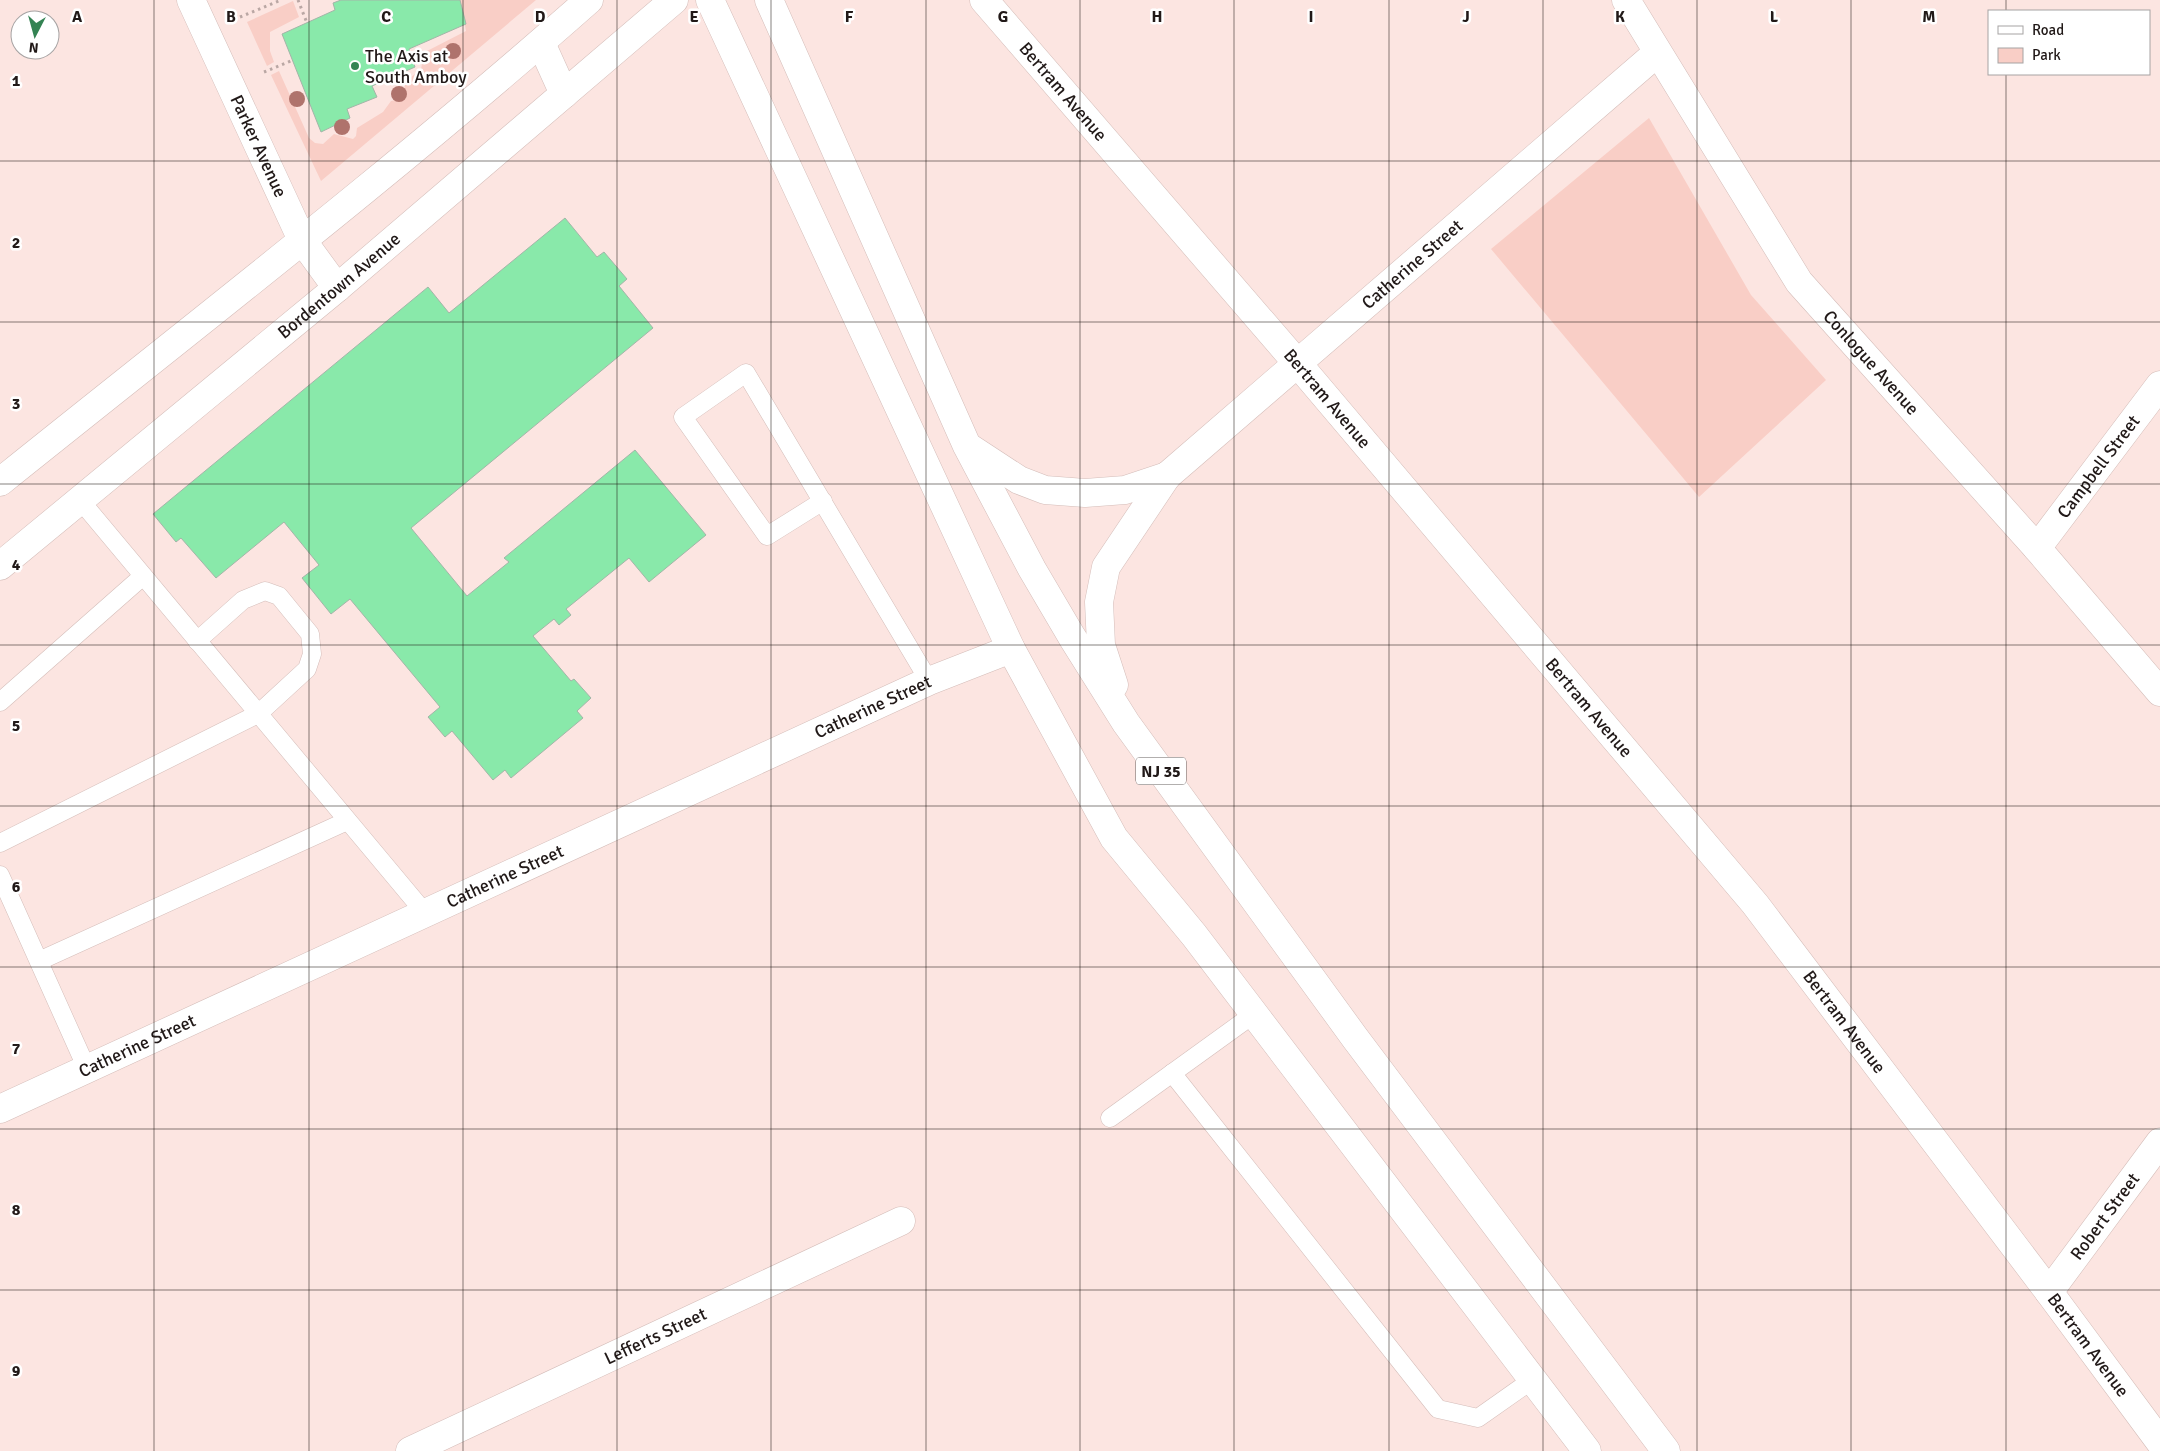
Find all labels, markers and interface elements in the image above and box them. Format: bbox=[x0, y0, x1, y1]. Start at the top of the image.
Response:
text: A bbox=[72, 7, 83, 27]
text: B bbox=[226, 7, 236, 27]
text: C bbox=[381, 7, 391, 27]
text: D bbox=[535, 7, 546, 27]
text: E bbox=[689, 7, 699, 27]
text: F bbox=[845, 7, 854, 27]
text: G bbox=[998, 7, 1008, 27]
text: H bbox=[1152, 7, 1162, 27]
text: I bbox=[1308, 7, 1314, 27]
text: J bbox=[1462, 7, 1470, 27]
text: K bbox=[1615, 7, 1625, 27]
text: L bbox=[1770, 7, 1779, 27]
text: M bbox=[1922, 7, 1936, 27]
north arrow bbox=[10, 10, 60, 60]
legend bbox=[1988, 10, 2150, 75]
text: Road bbox=[2032, 21, 2064, 39]
text: N bbox=[28, 38, 39, 56]
street label: Bertram Avenue bbox=[1014, 38, 1112, 146]
place label: The Axis at South Amboy bbox=[365, 45, 467, 88]
text: Park bbox=[2032, 46, 2061, 64]
marker: The Axis at South Amboy bbox=[349, 60, 361, 72]
text: 1 bbox=[12, 71, 21, 91]
street label: Parker Avenue bbox=[225, 91, 292, 201]
street label: Catherine Street bbox=[1357, 215, 1467, 314]
street label: Bordentown Avenue bbox=[273, 228, 405, 343]
text: 2 bbox=[12, 233, 20, 253]
street label: Conlogue Avenue bbox=[1819, 306, 1924, 420]
street label: Bertram Avenue bbox=[1279, 344, 1376, 453]
text: 3 bbox=[12, 394, 20, 414]
street label: Campbell Street bbox=[2052, 411, 2144, 523]
text: 4 bbox=[12, 555, 21, 575]
street label: Bertram Avenue bbox=[1541, 653, 1637, 762]
street label: Catherine Street bbox=[811, 670, 935, 743]
text: 5 bbox=[12, 716, 20, 736]
road number: NJ 35 bbox=[1136, 758, 1186, 784]
street label: Catherine Street bbox=[443, 840, 567, 913]
text: 6 bbox=[12, 877, 21, 897]
street label: Bertram Avenue bbox=[1798, 966, 1890, 1078]
street label: Catherine Street bbox=[75, 1009, 199, 1082]
text: 7 bbox=[12, 1039, 21, 1059]
street label: Robert Street bbox=[2066, 1169, 2144, 1264]
text: 8 bbox=[12, 1200, 21, 1220]
street label: Bertram Avenue bbox=[2043, 1289, 2134, 1401]
street label: Lefferts Street bbox=[601, 1303, 710, 1369]
text: 9 bbox=[12, 1361, 21, 1381]

